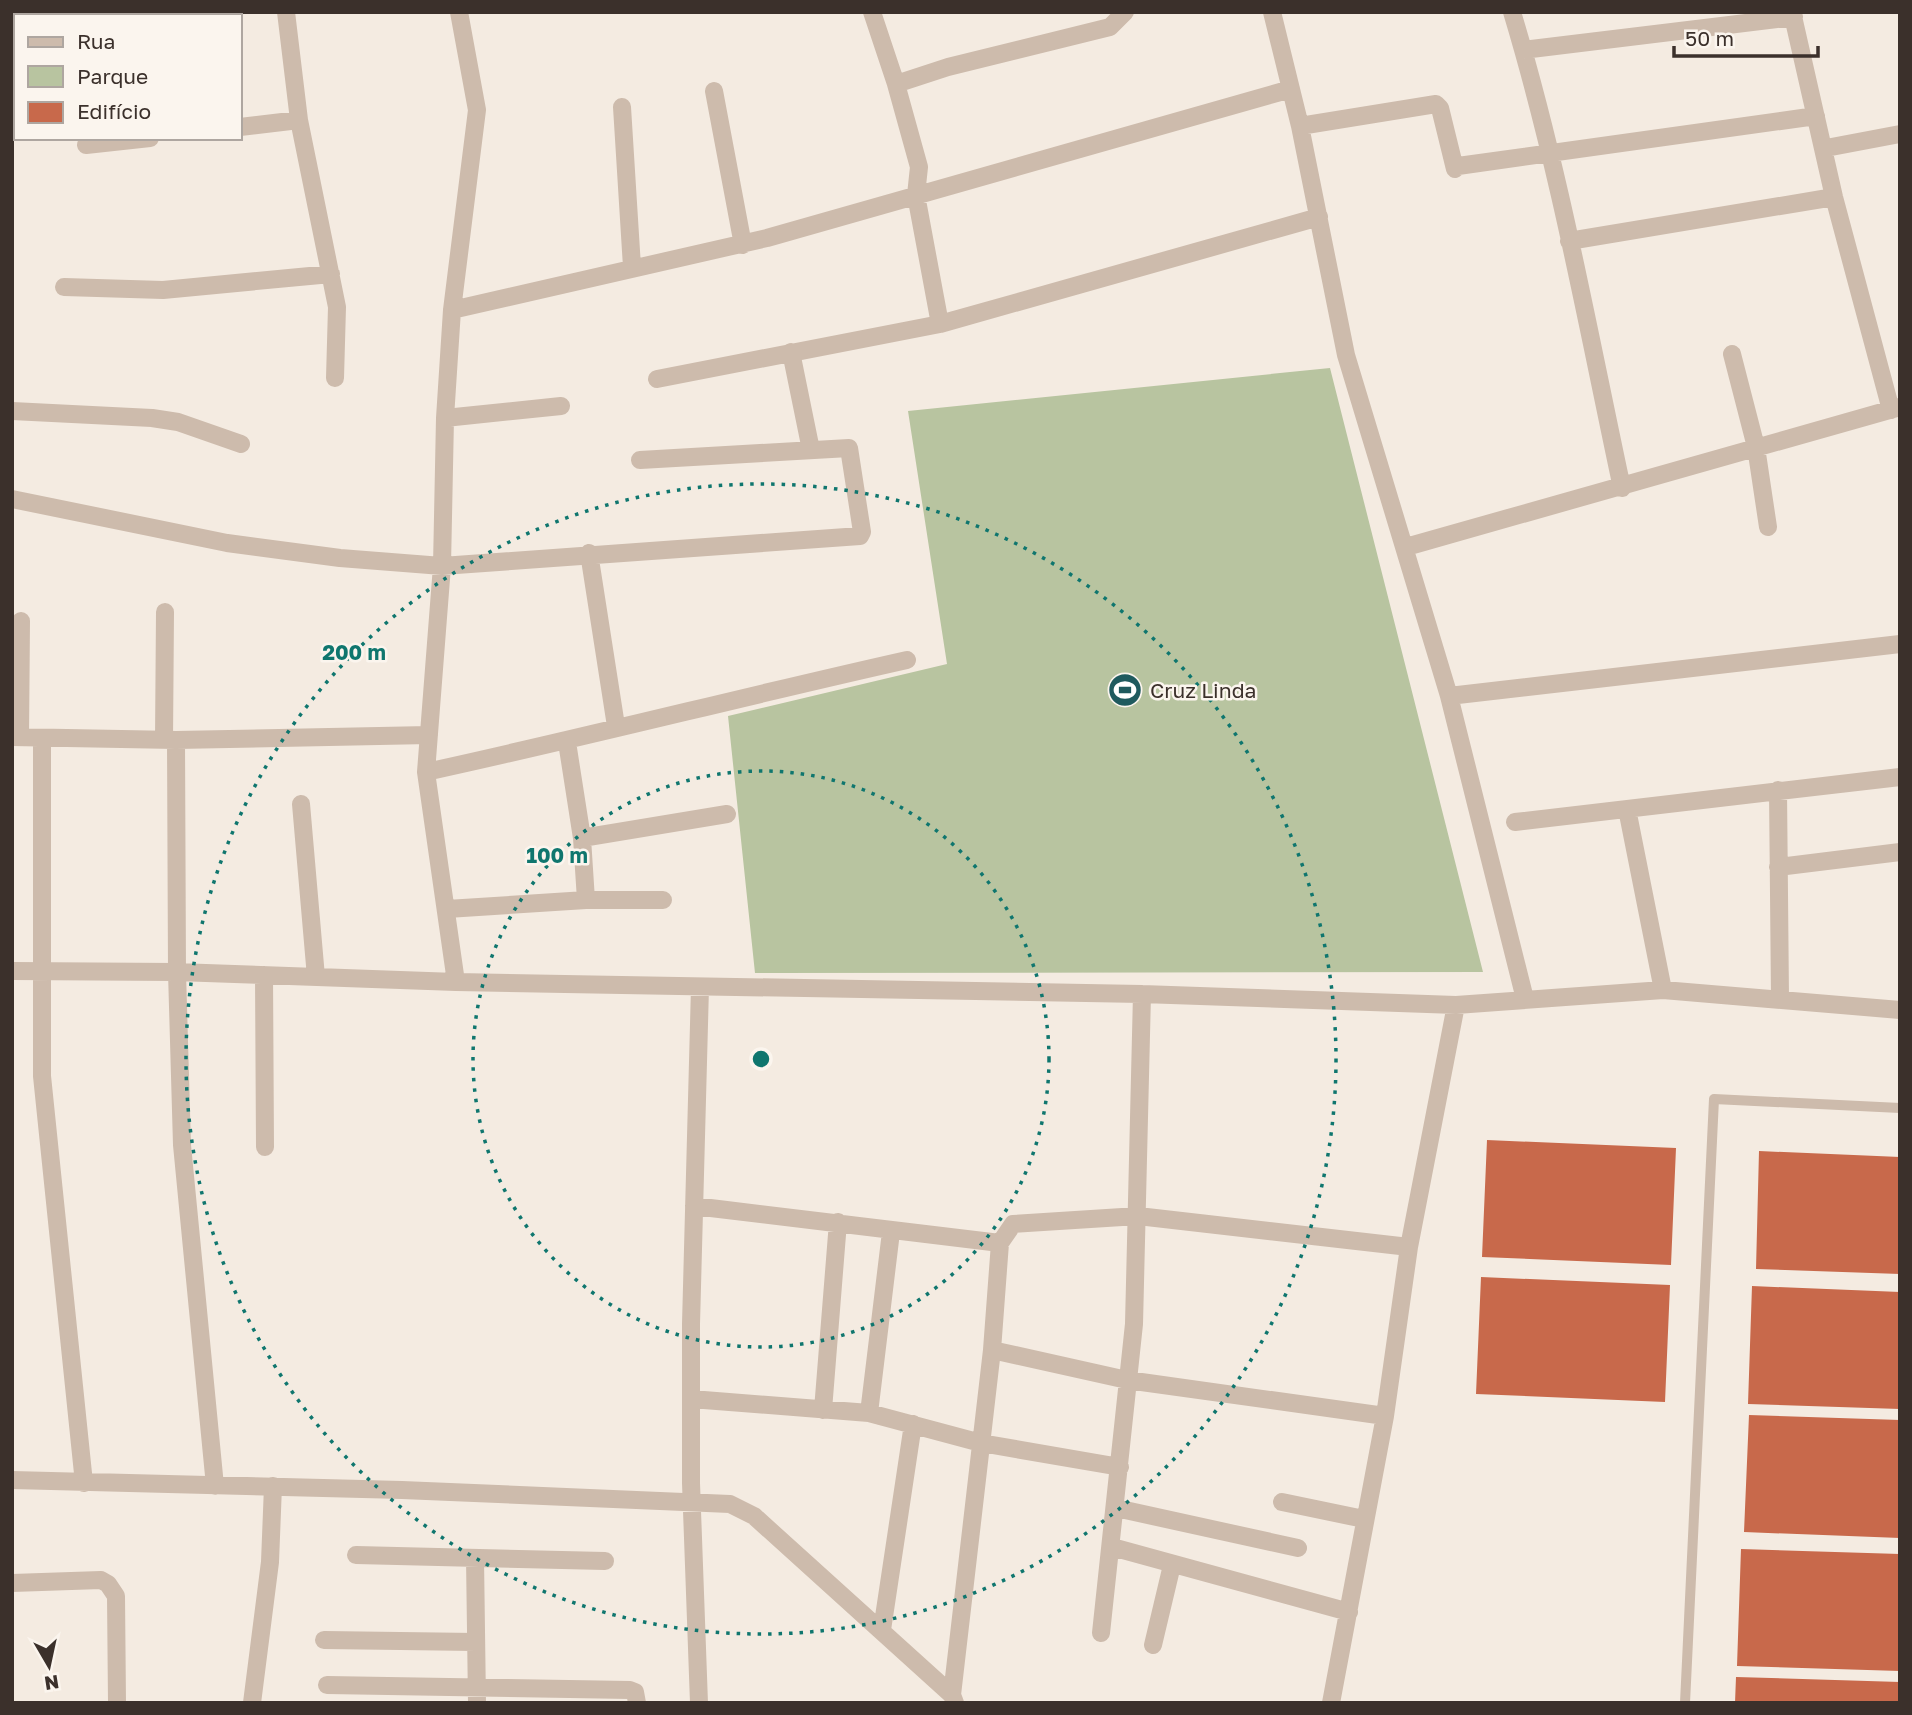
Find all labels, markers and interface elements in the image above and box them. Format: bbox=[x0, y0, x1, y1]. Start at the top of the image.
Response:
legend bbox=[14, 14, 242, 140]
scale bar bbox=[1674, 14, 1818, 58]
text: 50 m bbox=[1685, 25, 1734, 51]
text: Rua bbox=[77, 28, 115, 54]
text: Parque bbox=[77, 63, 148, 89]
text: Edifício bbox=[77, 98, 151, 124]
text: 200 m bbox=[322, 639, 386, 665]
sports icon: Cruz Linda bbox=[1106, 671, 1144, 709]
place label: Cruz Linda bbox=[1150, 677, 1256, 703]
text: 100 m bbox=[526, 842, 588, 868]
centre of rings bbox=[749, 1047, 773, 1071]
north arrow bbox=[14, 1631, 84, 1701]
text: N bbox=[43, 1671, 61, 1696]

